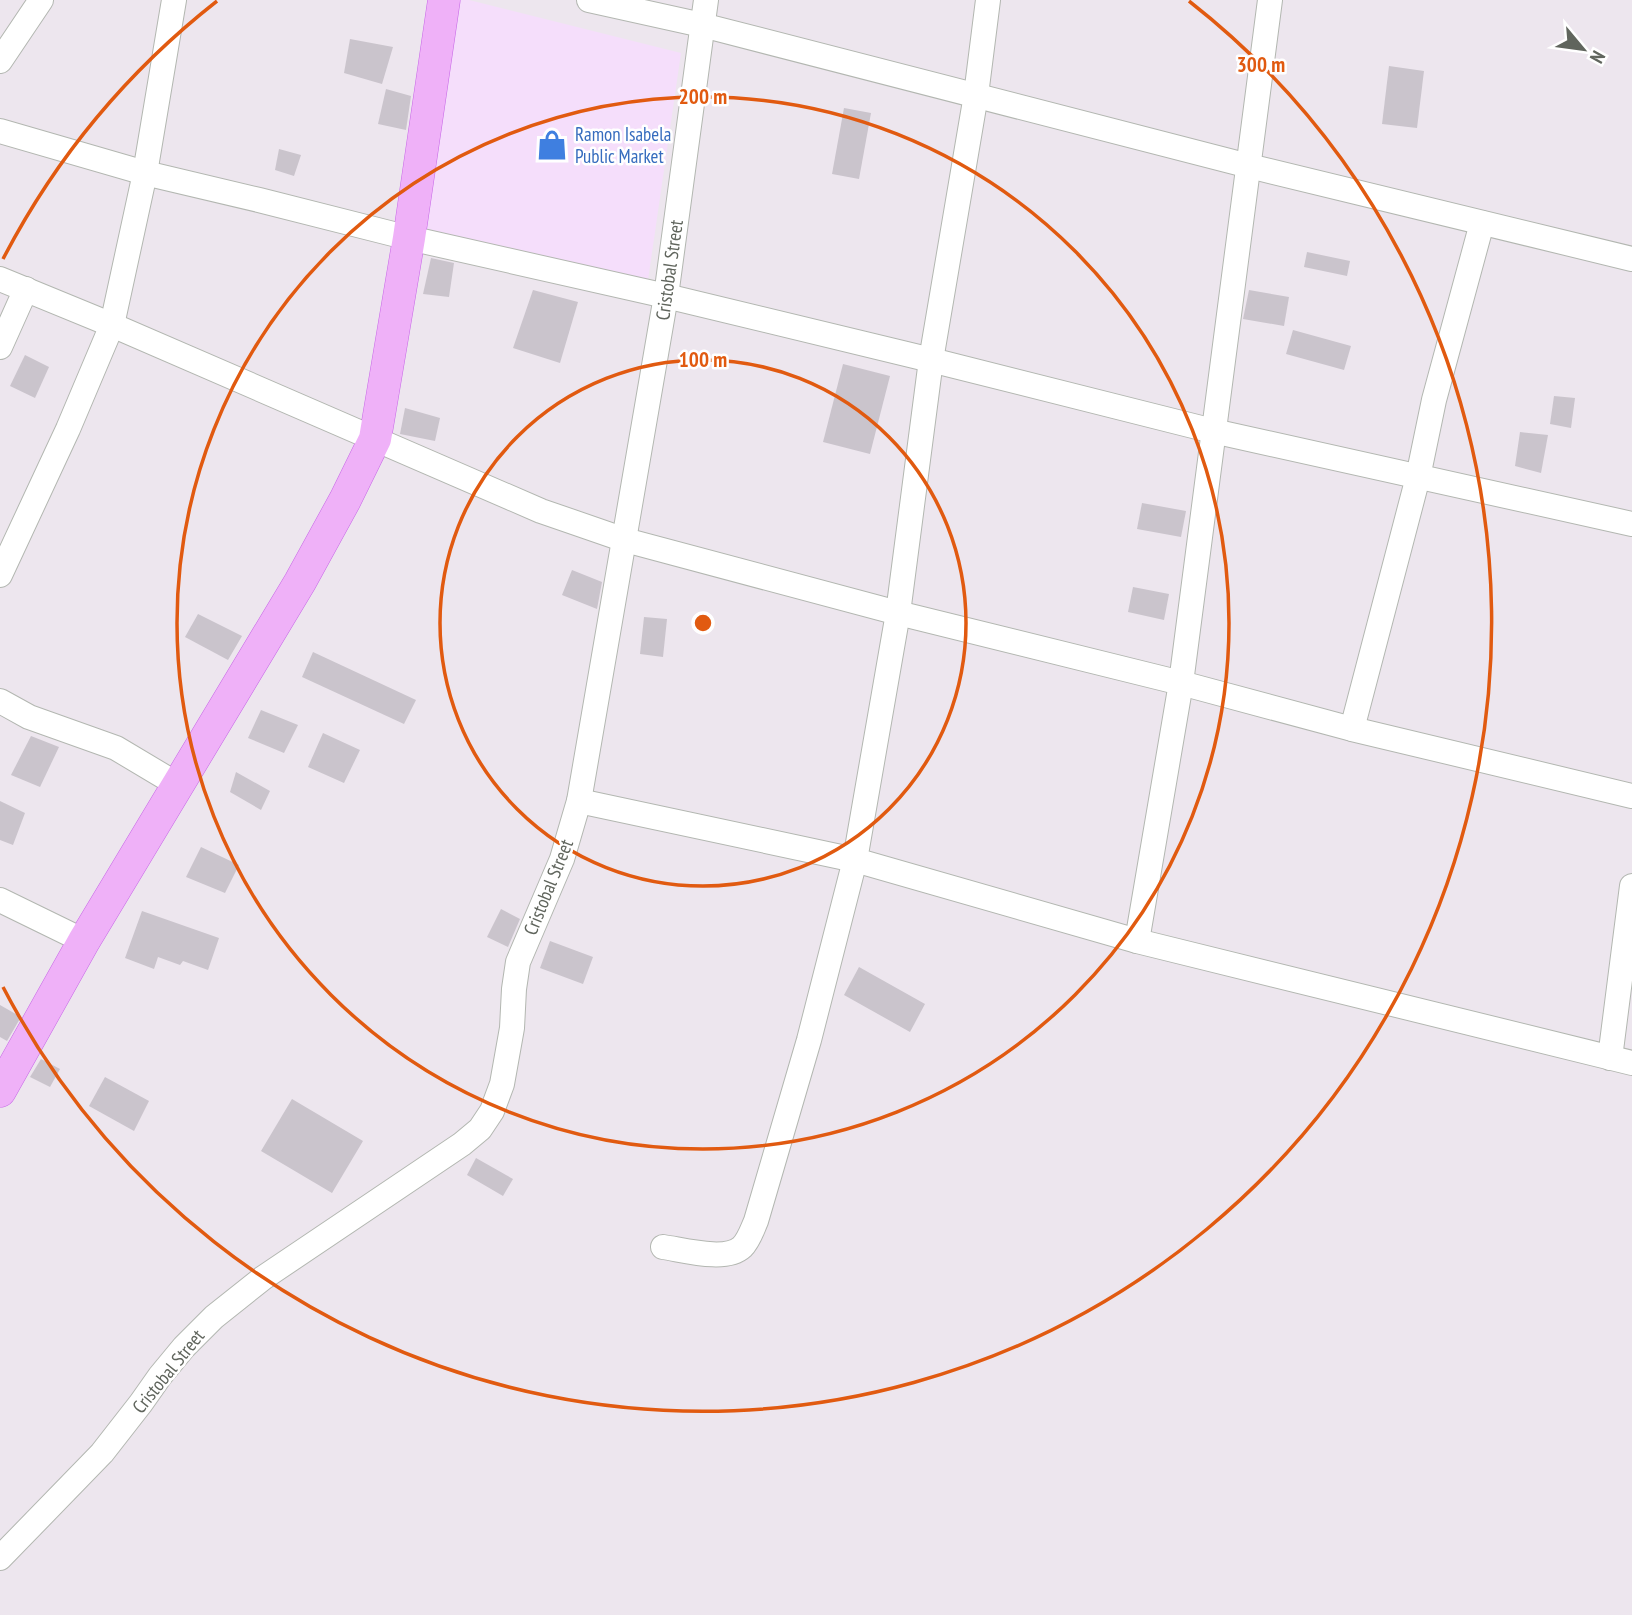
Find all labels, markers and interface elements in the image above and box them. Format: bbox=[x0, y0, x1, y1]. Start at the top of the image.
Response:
north arrow bbox=[1548, 14, 1618, 84]
text: N bbox=[1585, 47, 1611, 68]
text: 300 m bbox=[1237, 51, 1285, 78]
text: 200 m bbox=[679, 83, 727, 110]
place label: Ramon Isabela Public Market bbox=[575, 122, 671, 168]
shop icon: Ramon Isabela Public Market bbox=[535, 128, 569, 162]
street label: Cristobal Street bbox=[650, 217, 688, 322]
text: 100 m bbox=[679, 346, 727, 373]
centre of rings bbox=[691, 611, 715, 635]
street label: Cristobal Street bbox=[518, 835, 578, 938]
street label: Cristobal Street bbox=[127, 1324, 210, 1418]

